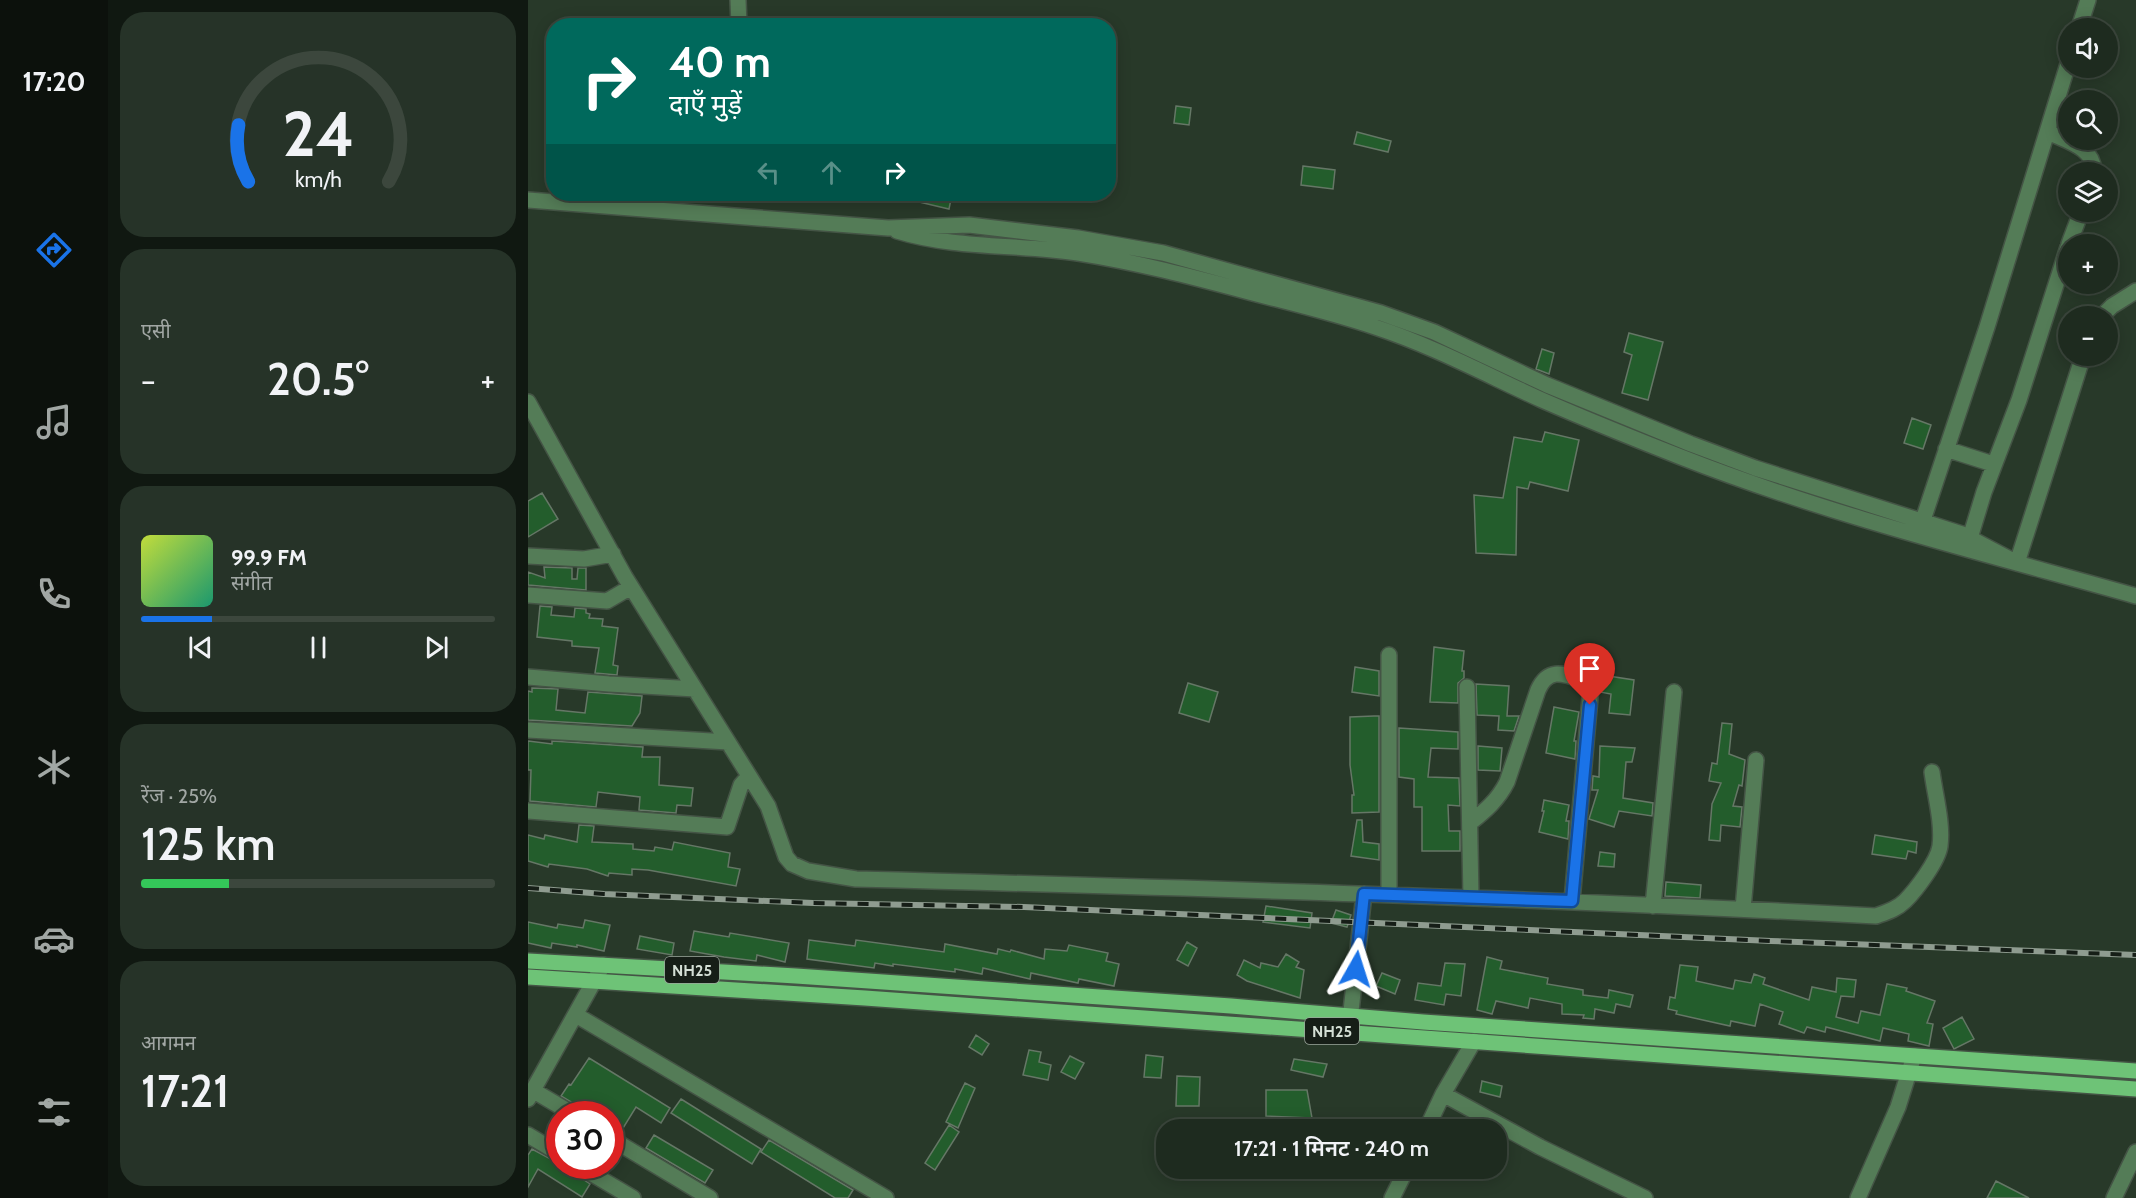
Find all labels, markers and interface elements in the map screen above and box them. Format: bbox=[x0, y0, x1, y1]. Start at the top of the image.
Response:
map controls bbox=[2058, 18, 2118, 366]
button: sound bbox=[2058, 18, 2118, 78]
text: 40 m bbox=[669, 36, 771, 88]
icon: right bbox=[570, 42, 648, 120]
text: 17:20 bbox=[22, 65, 86, 98]
text: दाएँ मुड़ें bbox=[669, 88, 742, 121]
button: search bbox=[2058, 90, 2118, 150]
text: 24 bbox=[282, 96, 354, 172]
icon: left bbox=[752, 156, 785, 189]
icon: ahead bbox=[815, 156, 848, 189]
icon: right bbox=[878, 156, 911, 189]
button: layers bbox=[2058, 162, 2118, 222]
text: km/h bbox=[295, 166, 341, 192]
icon: directions bbox=[33, 229, 75, 271]
button: + bbox=[2058, 234, 2118, 294]
button: − bbox=[2058, 306, 2118, 366]
text: एसी bbox=[141, 319, 171, 343]
text: 20.5° bbox=[267, 352, 369, 406]
text: − bbox=[141, 360, 156, 400]
text: + bbox=[480, 360, 495, 400]
icon: music bbox=[33, 401, 75, 443]
text: 99.9 FM bbox=[231, 544, 307, 571]
text: संगीत bbox=[231, 571, 272, 595]
icon: phone bbox=[33, 573, 75, 615]
icon: previous bbox=[184, 631, 217, 664]
icon: pause bbox=[302, 631, 335, 664]
icon: next bbox=[420, 631, 453, 664]
pin bbox=[1564, 643, 1615, 705]
icon: arrive bbox=[1573, 652, 1606, 685]
icon: climate bbox=[33, 746, 75, 788]
text: रेंज · 25% bbox=[141, 784, 217, 808]
text: 125 km bbox=[141, 817, 275, 871]
icon: car bbox=[33, 918, 75, 960]
position arrow bbox=[1324, 937, 1388, 1001]
road number: NH25 bbox=[665, 957, 719, 983]
road number: NH25 bbox=[1305, 1018, 1359, 1044]
text: आगमन bbox=[141, 1031, 196, 1055]
text: 17:21 bbox=[141, 1064, 229, 1118]
icon: filters bbox=[33, 1091, 75, 1133]
speed limit sign: 30 bbox=[546, 1101, 624, 1179]
text: 17:21 · 1 मिनट · 240 m bbox=[1234, 1135, 1429, 1162]

